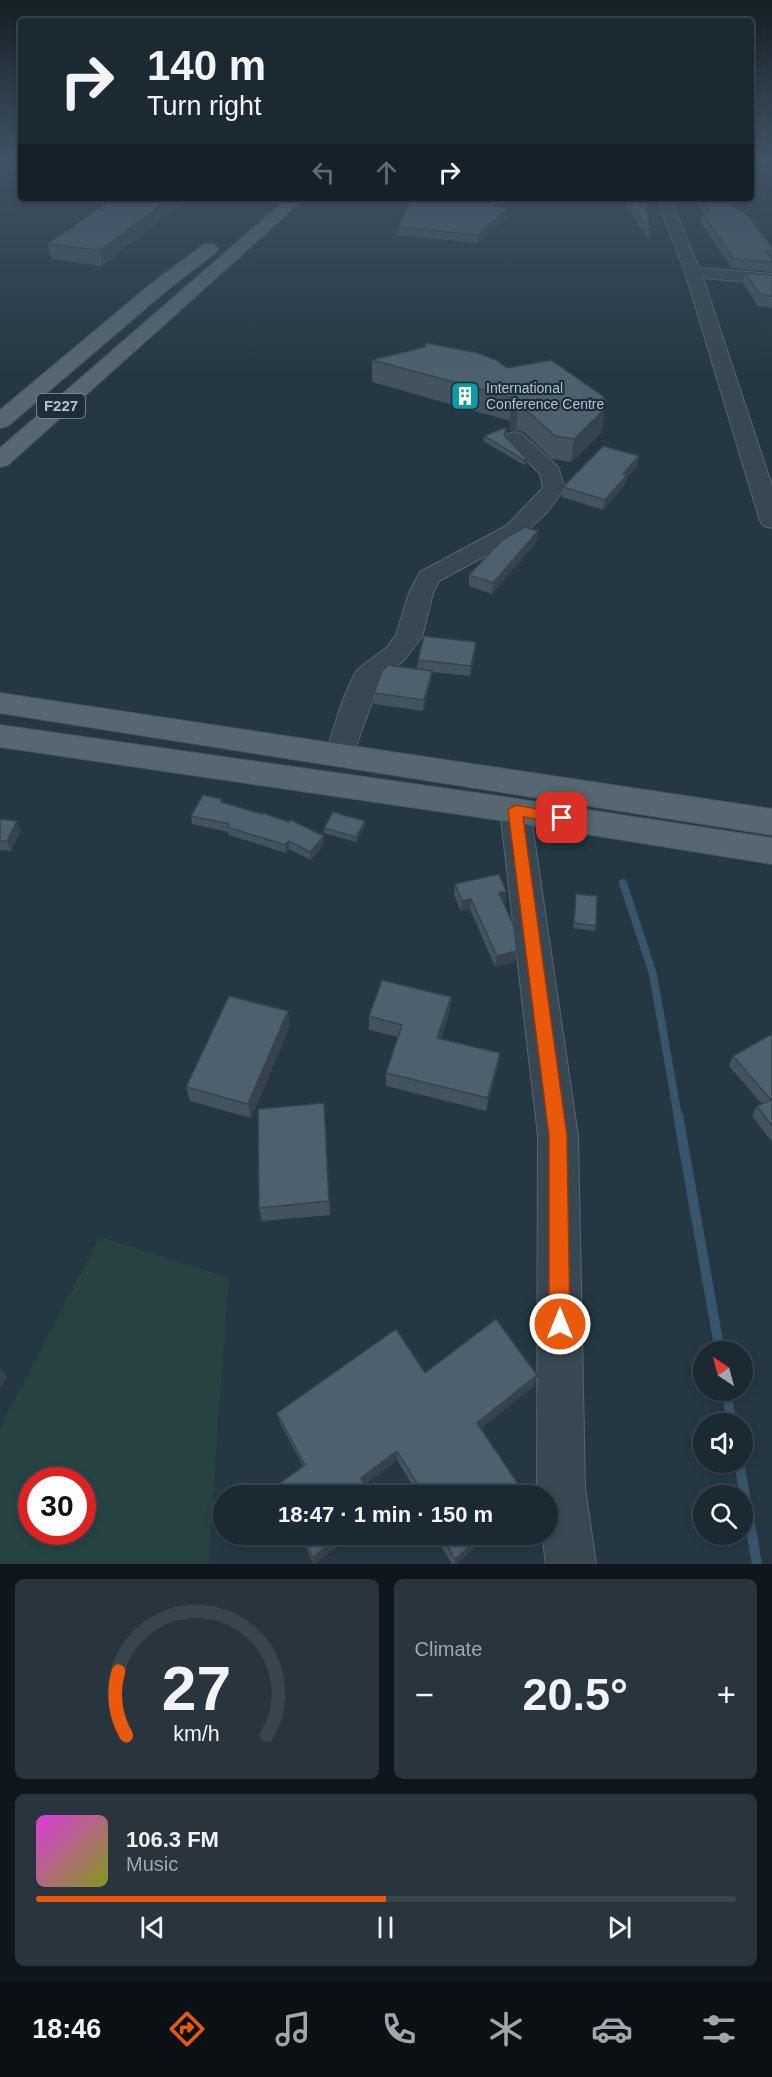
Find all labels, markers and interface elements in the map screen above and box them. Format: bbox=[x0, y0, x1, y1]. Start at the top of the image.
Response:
icon: right bbox=[48, 42, 126, 120]
text: 140 m bbox=[147, 42, 266, 89]
text: Turn right bbox=[147, 91, 262, 121]
icon: left bbox=[307, 156, 340, 189]
icon: ahead bbox=[370, 156, 403, 189]
icon: right bbox=[433, 156, 466, 189]
building icon: International Conference Centre bbox=[449, 380, 481, 412]
place label: International Conference Centre bbox=[486, 380, 605, 412]
road number: F227 bbox=[37, 394, 85, 418]
pin bbox=[536, 792, 587, 843]
icon: arrive bbox=[545, 801, 578, 834]
position arrow bbox=[528, 1292, 592, 1356]
north arrow bbox=[693, 1341, 753, 1401]
map controls bbox=[693, 1341, 753, 1545]
button: sound bbox=[693, 1413, 753, 1473]
speed limit sign: 30 bbox=[18, 1467, 96, 1545]
button: search bbox=[693, 1485, 753, 1545]
text: 18:47 · 1 min · 150 m bbox=[278, 1502, 493, 1527]
text: Climate bbox=[415, 1638, 482, 1660]
text: 27 bbox=[162, 1654, 231, 1723]
text: 20.5° bbox=[522, 1669, 628, 1720]
text: − bbox=[415, 1676, 434, 1713]
text: + bbox=[717, 1676, 736, 1713]
text: km/h bbox=[174, 1722, 220, 1746]
text: 106.3 FM bbox=[126, 1827, 219, 1852]
text: Music bbox=[126, 1853, 178, 1875]
icon: previous bbox=[136, 1911, 169, 1944]
icon: pause bbox=[369, 1911, 402, 1944]
icon: next bbox=[603, 1911, 636, 1944]
icon: directions bbox=[166, 2008, 208, 2050]
icon: music bbox=[272, 2008, 314, 2050]
icon: phone bbox=[378, 2008, 420, 2050]
icon: climate bbox=[485, 2008, 527, 2050]
icon: car bbox=[591, 2008, 633, 2050]
icon: filters bbox=[698, 2008, 740, 2050]
text: 18:46 bbox=[32, 2014, 101, 2044]

